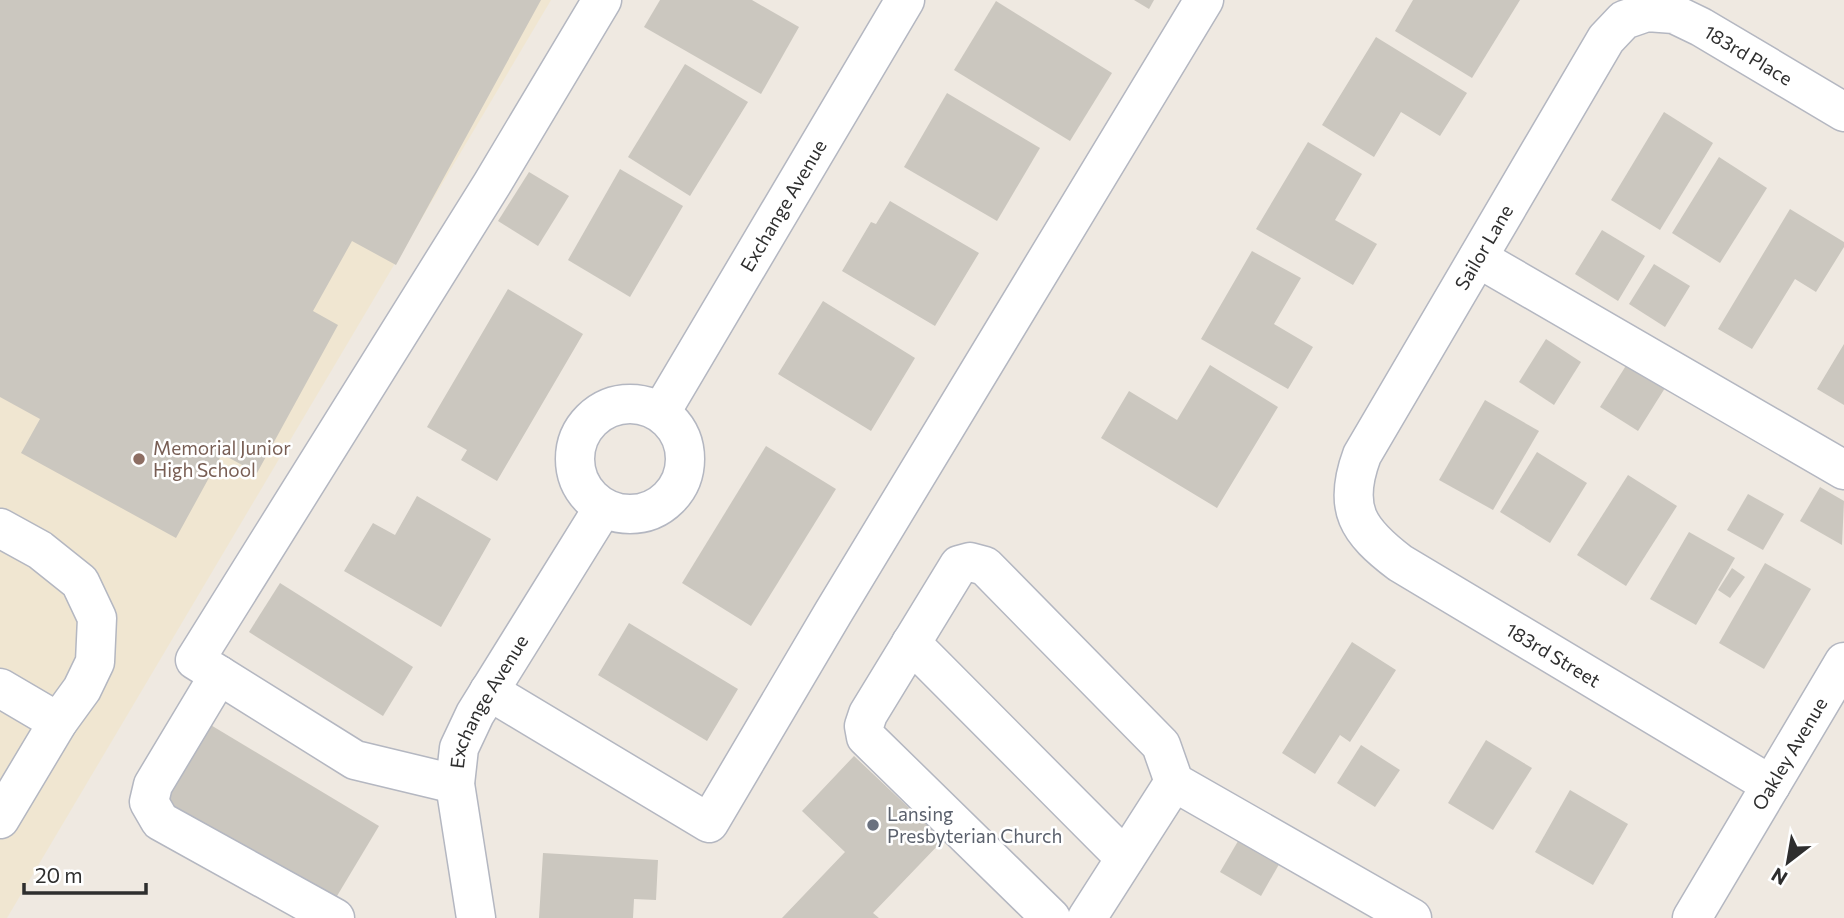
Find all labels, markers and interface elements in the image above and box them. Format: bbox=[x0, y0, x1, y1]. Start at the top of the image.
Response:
street label: 183rd Place bbox=[1700, 20, 1797, 90]
street label: Exchange Avenue bbox=[735, 135, 831, 275]
street label: Sailor Lane bbox=[1449, 200, 1517, 294]
place label: Memorial Junior High School bbox=[153, 436, 291, 481]
marker: Memorial Junior High School bbox=[131, 451, 147, 467]
street label: 183rd Street bbox=[1502, 617, 1605, 692]
street label: Exchange Avenue bbox=[445, 630, 532, 770]
street label: Oakley Avenue bbox=[1747, 693, 1831, 814]
place label: Lansing Presbyterian Church bbox=[887, 802, 1062, 847]
marker: Lansing Presbyterian Church bbox=[865, 817, 881, 833]
north arrow bbox=[1753, 827, 1823, 897]
scale bar bbox=[24, 852, 147, 896]
text: 20 m bbox=[35, 862, 83, 887]
text: N bbox=[1767, 863, 1791, 891]

